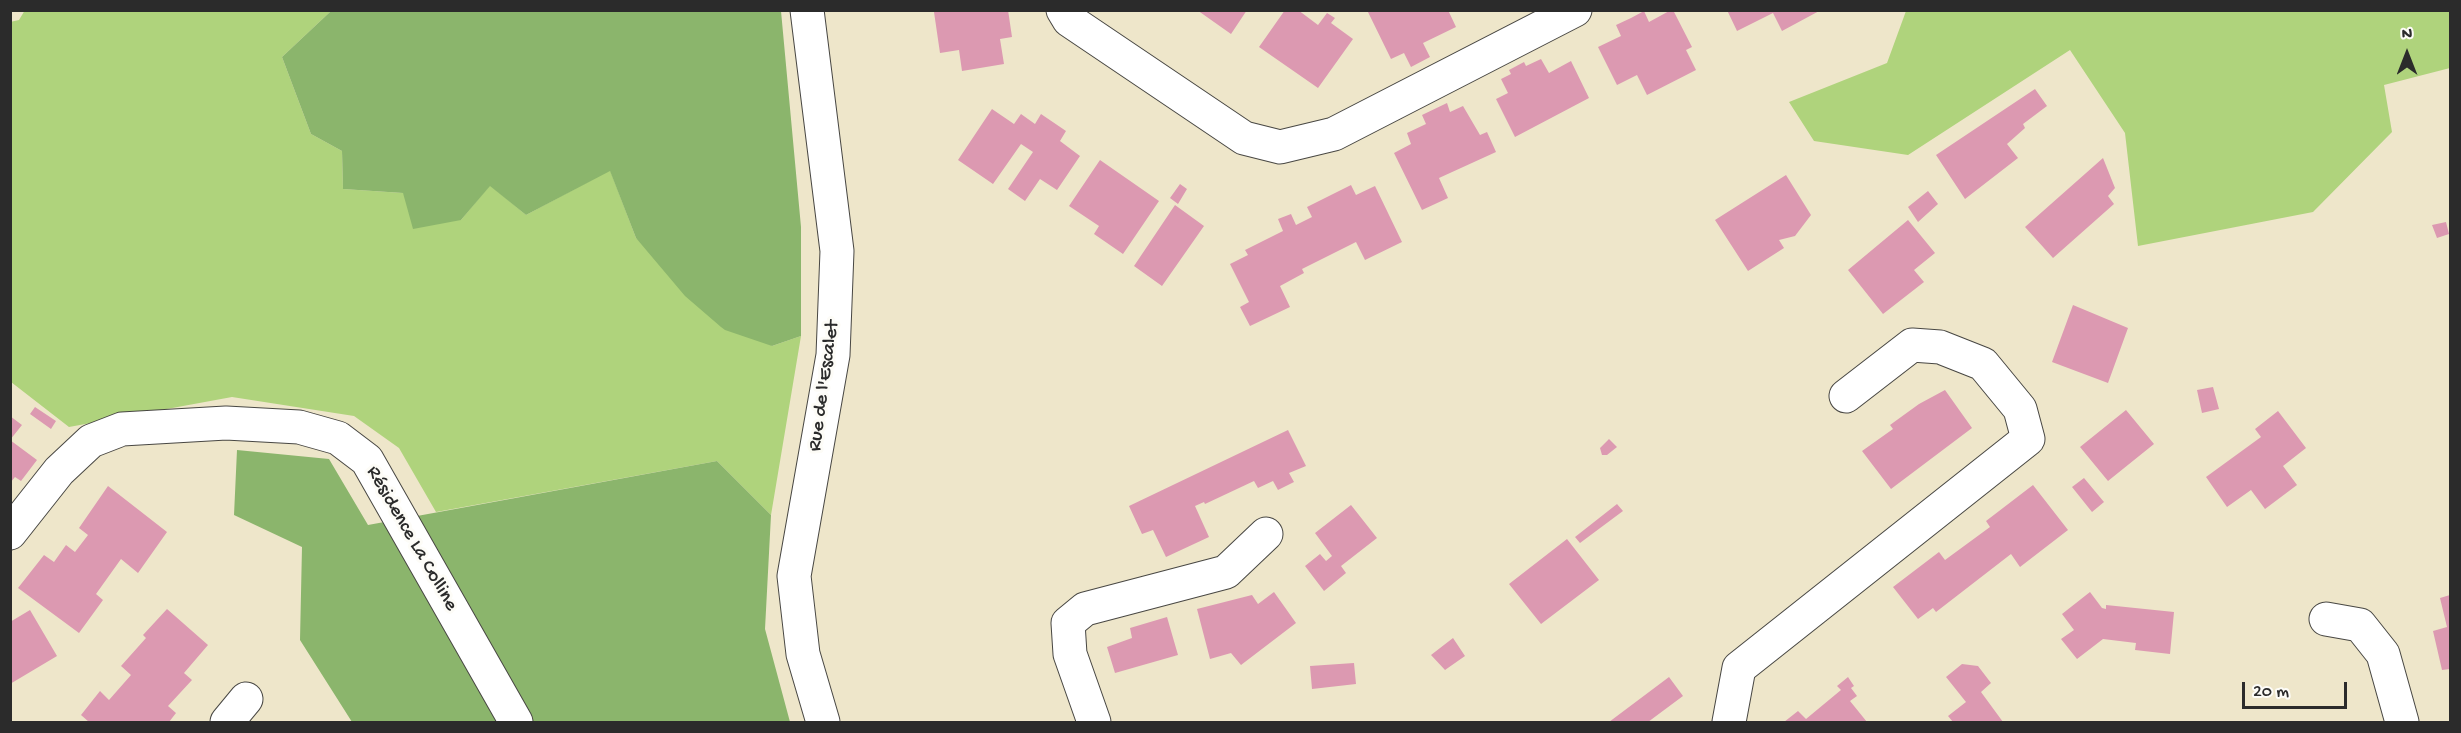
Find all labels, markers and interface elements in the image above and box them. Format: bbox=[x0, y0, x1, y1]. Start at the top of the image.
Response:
north arrow bbox=[2377, 24, 2437, 84]
text: N bbox=[2402, 26, 2412, 45]
street label: Rue de l'Escalet bbox=[804, 319, 846, 453]
street label: Résidence La Colline bbox=[360, 462, 462, 616]
scale bar bbox=[2245, 670, 2350, 708]
text: 20 m bbox=[2253, 682, 2289, 703]

